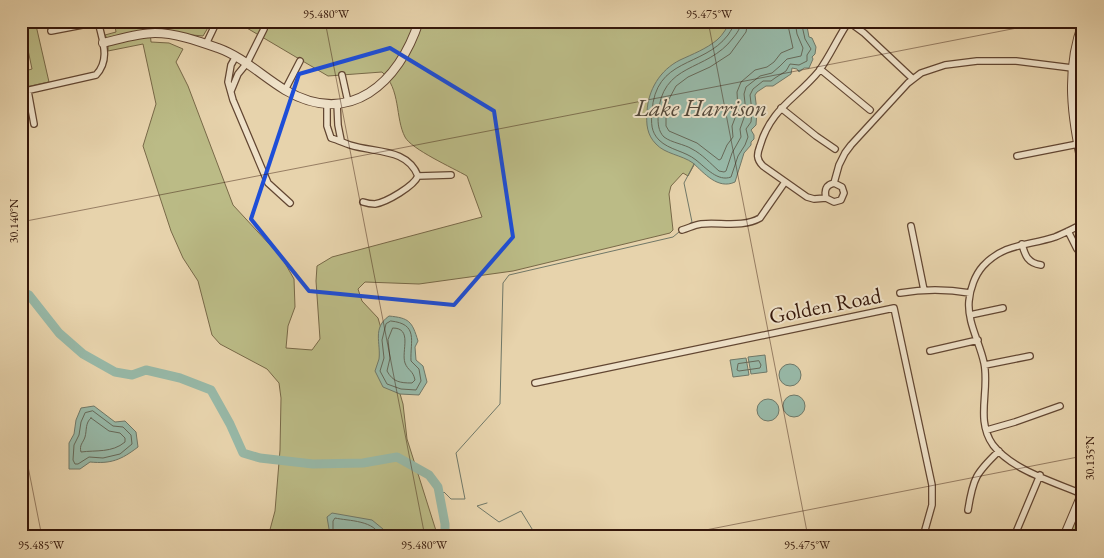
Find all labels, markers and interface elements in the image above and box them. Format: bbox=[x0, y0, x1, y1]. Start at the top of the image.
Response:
text: 95.480°W bbox=[303, 6, 350, 22]
text: 95.475°W bbox=[686, 6, 733, 22]
water label: Lake Harrison bbox=[634, 92, 767, 123]
text: 30.140°N bbox=[6, 198, 22, 243]
street label: Golden Road bbox=[767, 280, 884, 331]
text: 30.135°N bbox=[1082, 435, 1098, 480]
text: 95.485°W bbox=[18, 537, 65, 553]
text: 95.480°W bbox=[401, 537, 448, 553]
text: 95.475°W bbox=[784, 537, 831, 553]

